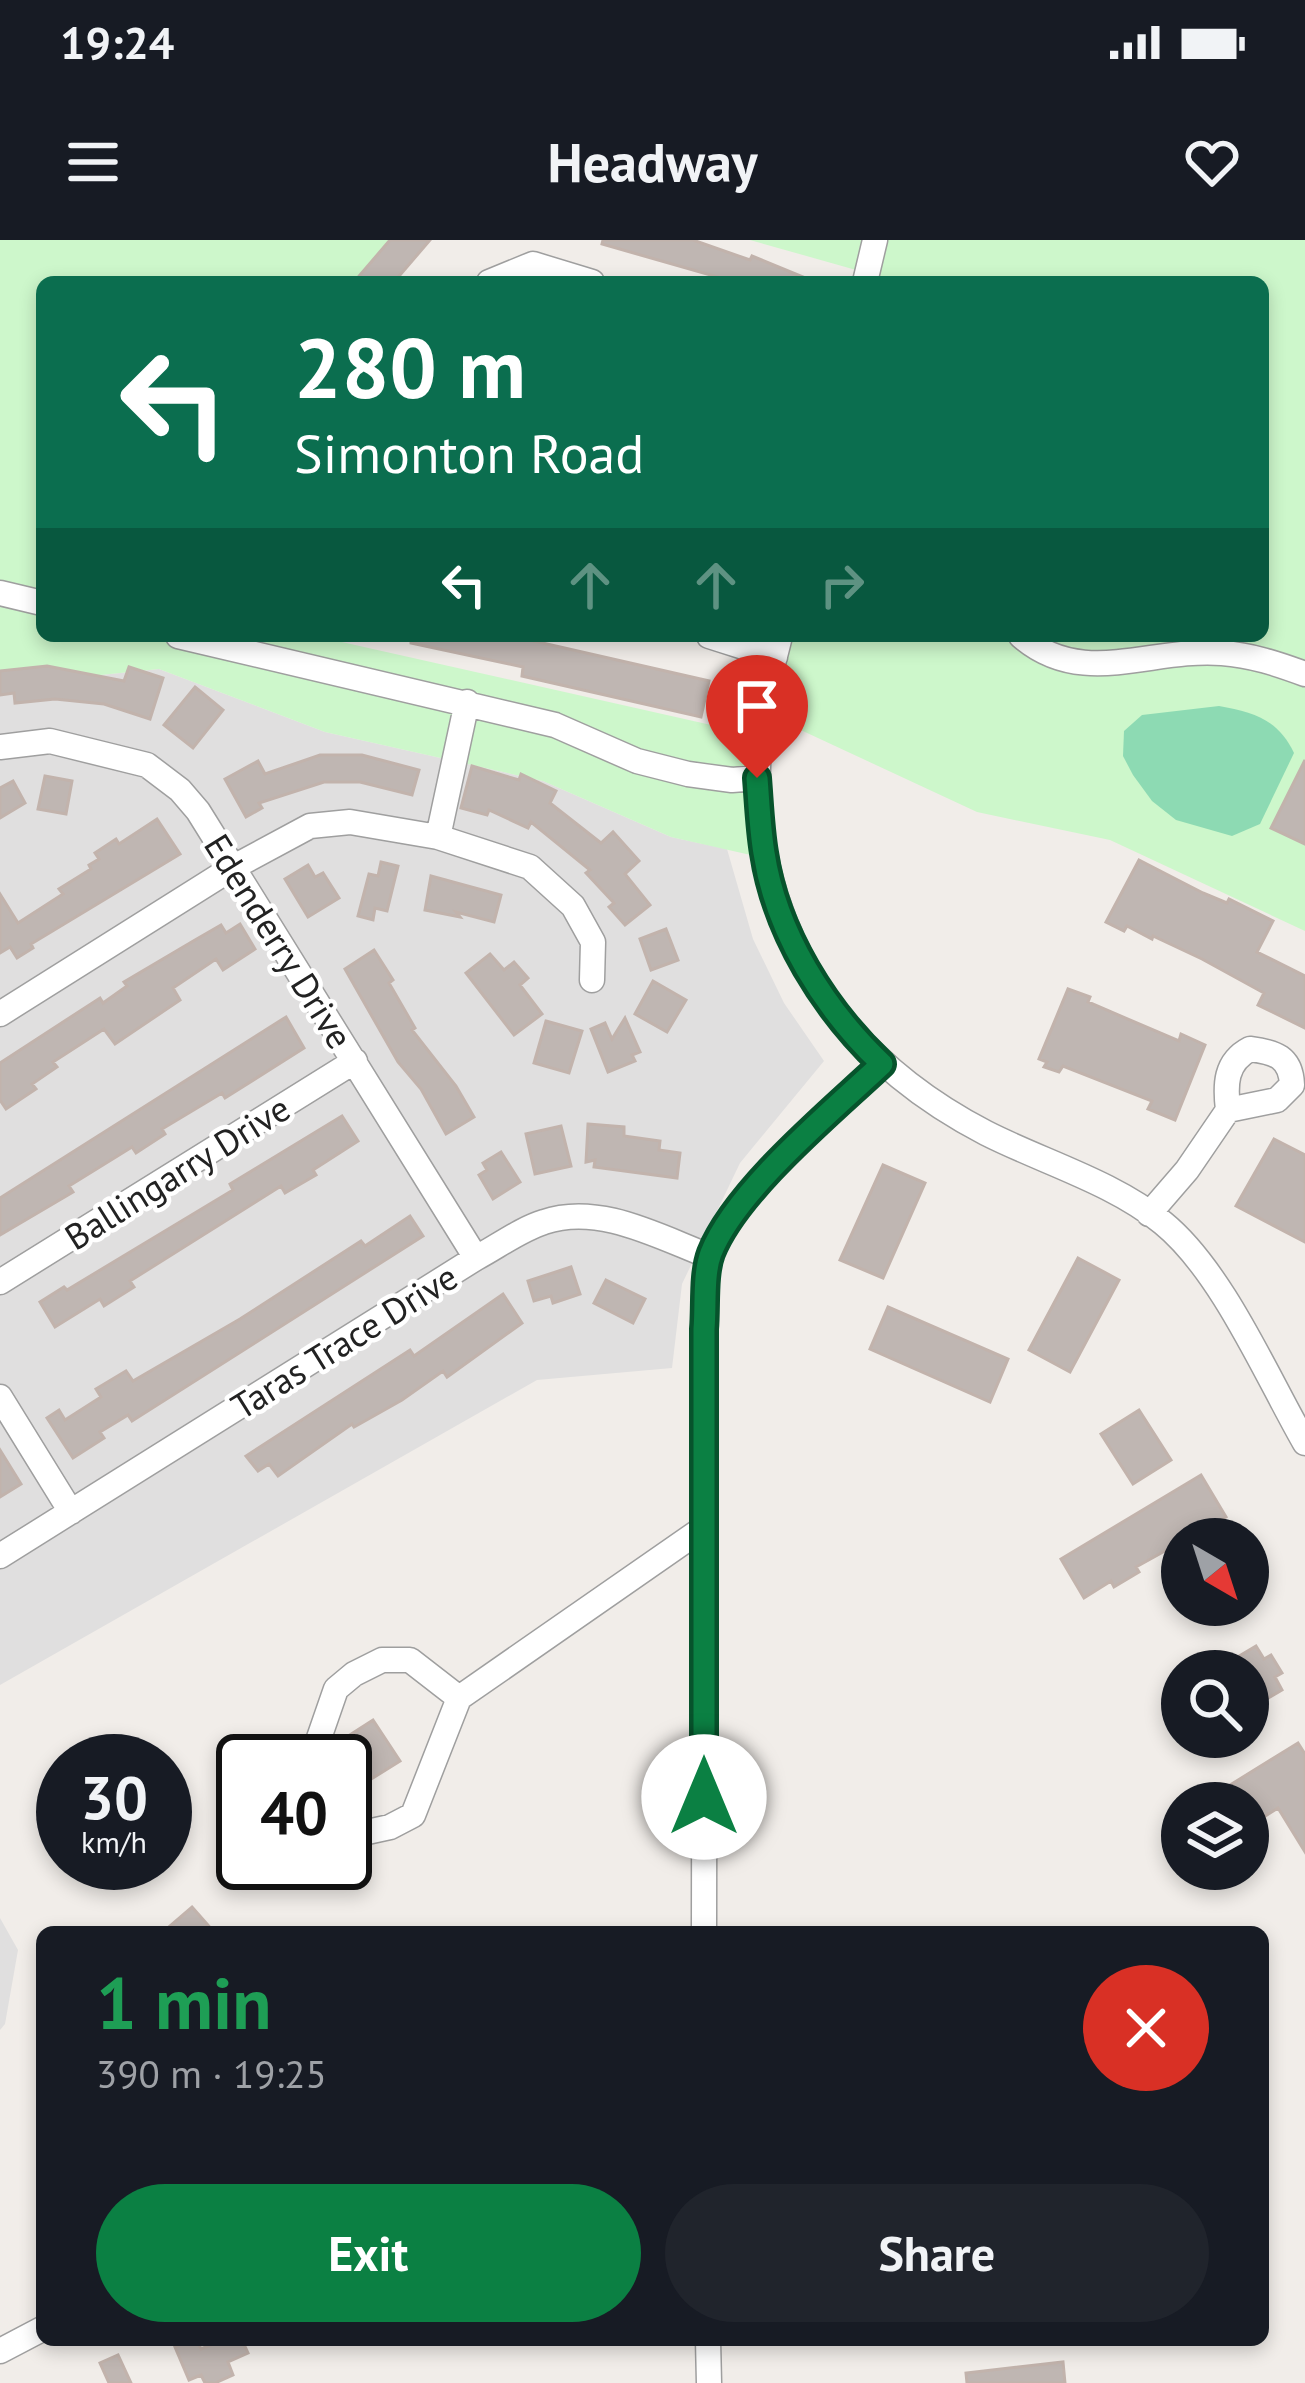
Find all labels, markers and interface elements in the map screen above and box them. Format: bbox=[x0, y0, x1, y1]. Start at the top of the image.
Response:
text: 19:24 bbox=[60, 13, 174, 71]
text: Headway bbox=[547, 127, 758, 197]
icon: menu bbox=[60, 129, 126, 195]
icon: heart bbox=[1179, 129, 1245, 195]
text: 280 m bbox=[294, 312, 526, 421]
icon: left bbox=[96, 324, 252, 480]
text: Simonton Road bbox=[294, 418, 644, 488]
icon: left bbox=[431, 552, 497, 618]
icon: ahead bbox=[557, 552, 623, 618]
icon: ahead bbox=[683, 552, 749, 618]
icon: right bbox=[809, 552, 875, 618]
pin bbox=[706, 655, 808, 778]
icon: arrive bbox=[724, 673, 790, 739]
street label: Edenderry Drive bbox=[194, 825, 364, 1057]
street label: Ballingarry Drive bbox=[56, 1084, 298, 1260]
street label: Taras Trace Drive bbox=[222, 1253, 466, 1429]
north arrow bbox=[1161, 1518, 1269, 1626]
map controls bbox=[1161, 1518, 1269, 1890]
button: search bbox=[1161, 1650, 1269, 1758]
speed limit sign: 40 bbox=[216, 1734, 372, 1890]
position arrow bbox=[641, 1734, 767, 1860]
text: 30 bbox=[80, 1758, 148, 1836]
button: layers bbox=[1161, 1782, 1269, 1890]
text: km/h bbox=[81, 1822, 147, 1861]
text: 1 min bbox=[96, 1956, 272, 2049]
button: close bbox=[1083, 1965, 1209, 2091]
text: 390 m · 19:25 bbox=[96, 2048, 327, 2099]
button: Exit bbox=[96, 2184, 641, 2322]
button: Share bbox=[665, 2184, 1209, 2322]

